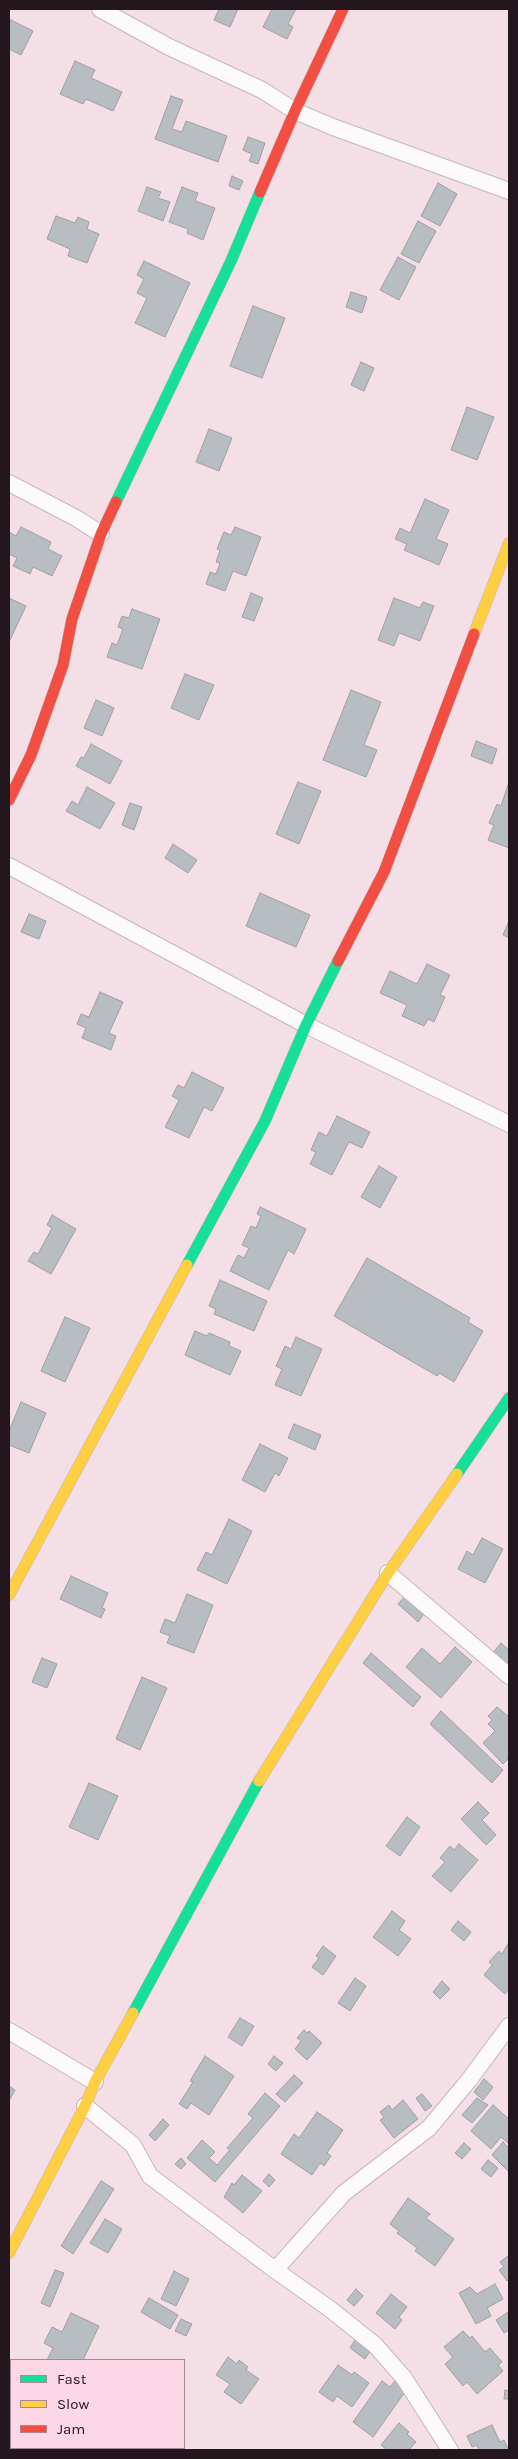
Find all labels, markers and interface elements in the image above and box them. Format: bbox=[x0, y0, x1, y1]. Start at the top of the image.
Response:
legend bbox=[10, 2359, 185, 2449]
text: Fast bbox=[57, 2370, 86, 2388]
text: Slow bbox=[57, 2395, 89, 2413]
text: Jam bbox=[57, 2420, 85, 2438]

